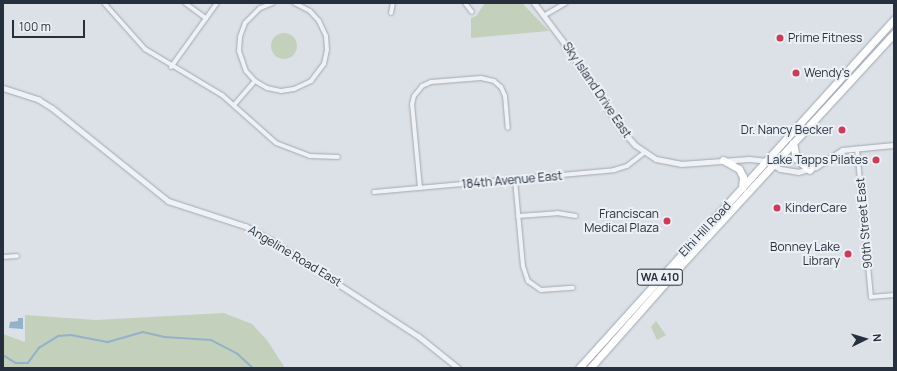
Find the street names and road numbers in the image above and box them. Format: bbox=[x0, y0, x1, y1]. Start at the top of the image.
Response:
street label: Sky Island Drive East bbox=[560, 39, 634, 141]
street label: 184th Avenue East bbox=[461, 168, 563, 192]
street label: 90th Street East bbox=[853, 177, 875, 269]
street label: Elhi Hill Road bbox=[676, 199, 734, 259]
street label: Angeline Road East bbox=[246, 222, 344, 290]
road number: WA 410 bbox=[636, 268, 684, 286]

